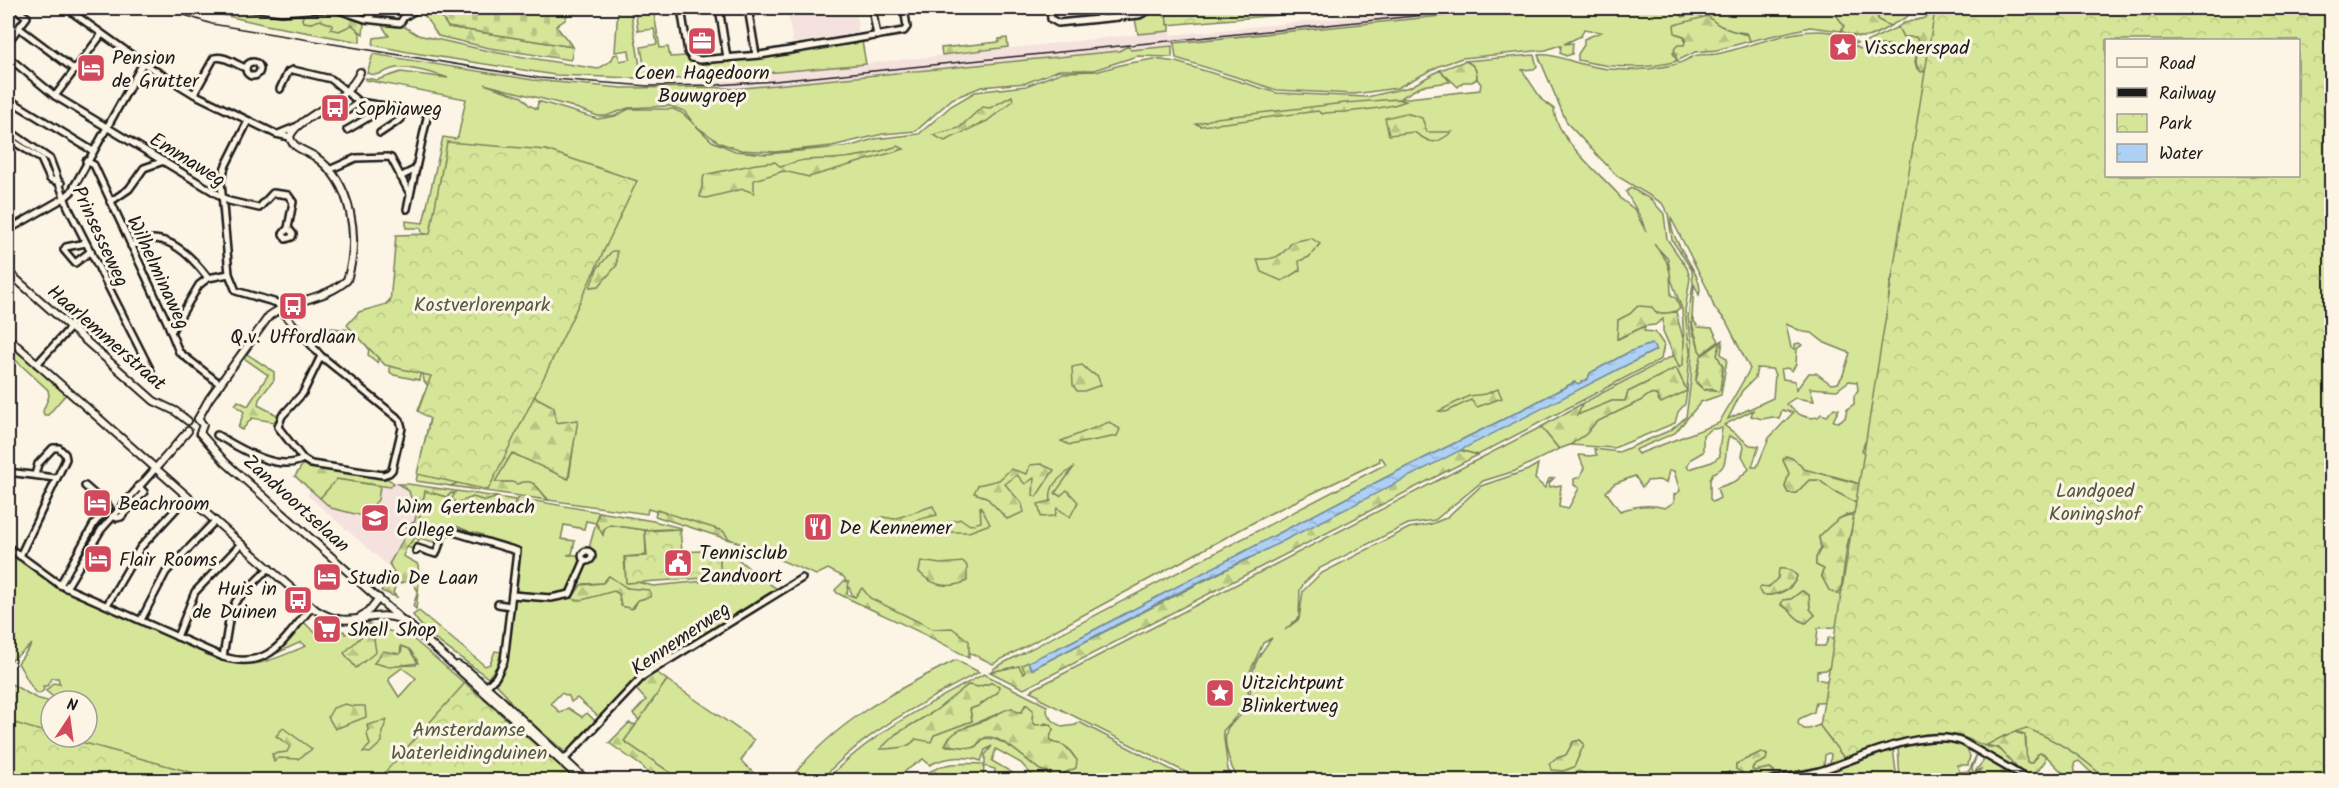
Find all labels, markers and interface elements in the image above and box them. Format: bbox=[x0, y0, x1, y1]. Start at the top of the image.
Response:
office icon: Coen Hagedoorn Bouwgroep bbox=[686, 25, 718, 57]
place icon: Visscherspad bbox=[1827, 31, 1859, 63]
place label: Visscherspad bbox=[1864, 33, 1970, 65]
legend bbox=[2105, 39, 2300, 177]
place label: Pension de Grutter bbox=[112, 43, 200, 98]
text: Road bbox=[2159, 50, 2196, 79]
hotel icon: Pension de Grutter bbox=[75, 52, 107, 84]
place label: Coen Hagedoorn Bouwgroep bbox=[634, 58, 770, 113]
text: Railway bbox=[2159, 80, 2216, 109]
bus stop icon: Sophiaweg bbox=[319, 92, 351, 124]
place label: Sophiaweg bbox=[356, 94, 442, 126]
text: Park bbox=[2159, 110, 2192, 139]
street label: Emmaweg bbox=[142, 125, 231, 197]
text: Water bbox=[2159, 140, 2204, 169]
street label: Prinsesseweg bbox=[62, 181, 137, 293]
street label: Wilhelminaweg bbox=[117, 211, 198, 335]
street label: Haarlemmerstraat bbox=[39, 277, 173, 400]
bus stop icon: Q.v. Uffordlaan bbox=[277, 290, 309, 322]
park label: Kostverlorenpark bbox=[414, 290, 551, 322]
place label: Q.v. Uffordlaan bbox=[230, 322, 356, 354]
street label: Zandvoortselaan bbox=[235, 447, 357, 562]
park label: Landgoed Koningshof bbox=[2049, 476, 2144, 531]
hotel icon: Beachroom bbox=[81, 487, 113, 519]
place label: Beachroom bbox=[118, 489, 209, 521]
place label: Wim Gertenbach College bbox=[396, 492, 535, 547]
school or university icon: Wim Gertenbach College bbox=[359, 502, 391, 534]
restaurant icon: De Kennemer bbox=[802, 511, 834, 543]
place label: De Kennemer bbox=[839, 513, 953, 545]
place label: Tennisclub Zandvoort bbox=[699, 538, 788, 593]
hotel icon: Flair Rooms bbox=[82, 543, 114, 575]
place label: Flair Rooms bbox=[119, 545, 218, 577]
public building icon: Tennisclub Zandvoort bbox=[662, 547, 694, 579]
hotel icon: Studio De Laan bbox=[311, 561, 343, 593]
place label: Studio De Laan bbox=[348, 563, 478, 595]
place label: Huis in de Duinen bbox=[192, 574, 277, 629]
bus stop icon: Huis in de Duinen bbox=[282, 584, 314, 616]
street label: Kennemerweg bbox=[625, 594, 738, 685]
supermarket icon: Shell Shop bbox=[311, 613, 343, 645]
place label: Shell Shop bbox=[348, 615, 437, 647]
place label: Uitzichtpunt Blinkertweg bbox=[1241, 668, 1344, 723]
place icon: Uitzichtpunt Blinkertweg bbox=[1204, 677, 1236, 709]
north arrow bbox=[39, 689, 99, 749]
text: N bbox=[64, 693, 80, 719]
park label: Amsterdamse Waterleidingduinen bbox=[391, 715, 547, 770]

